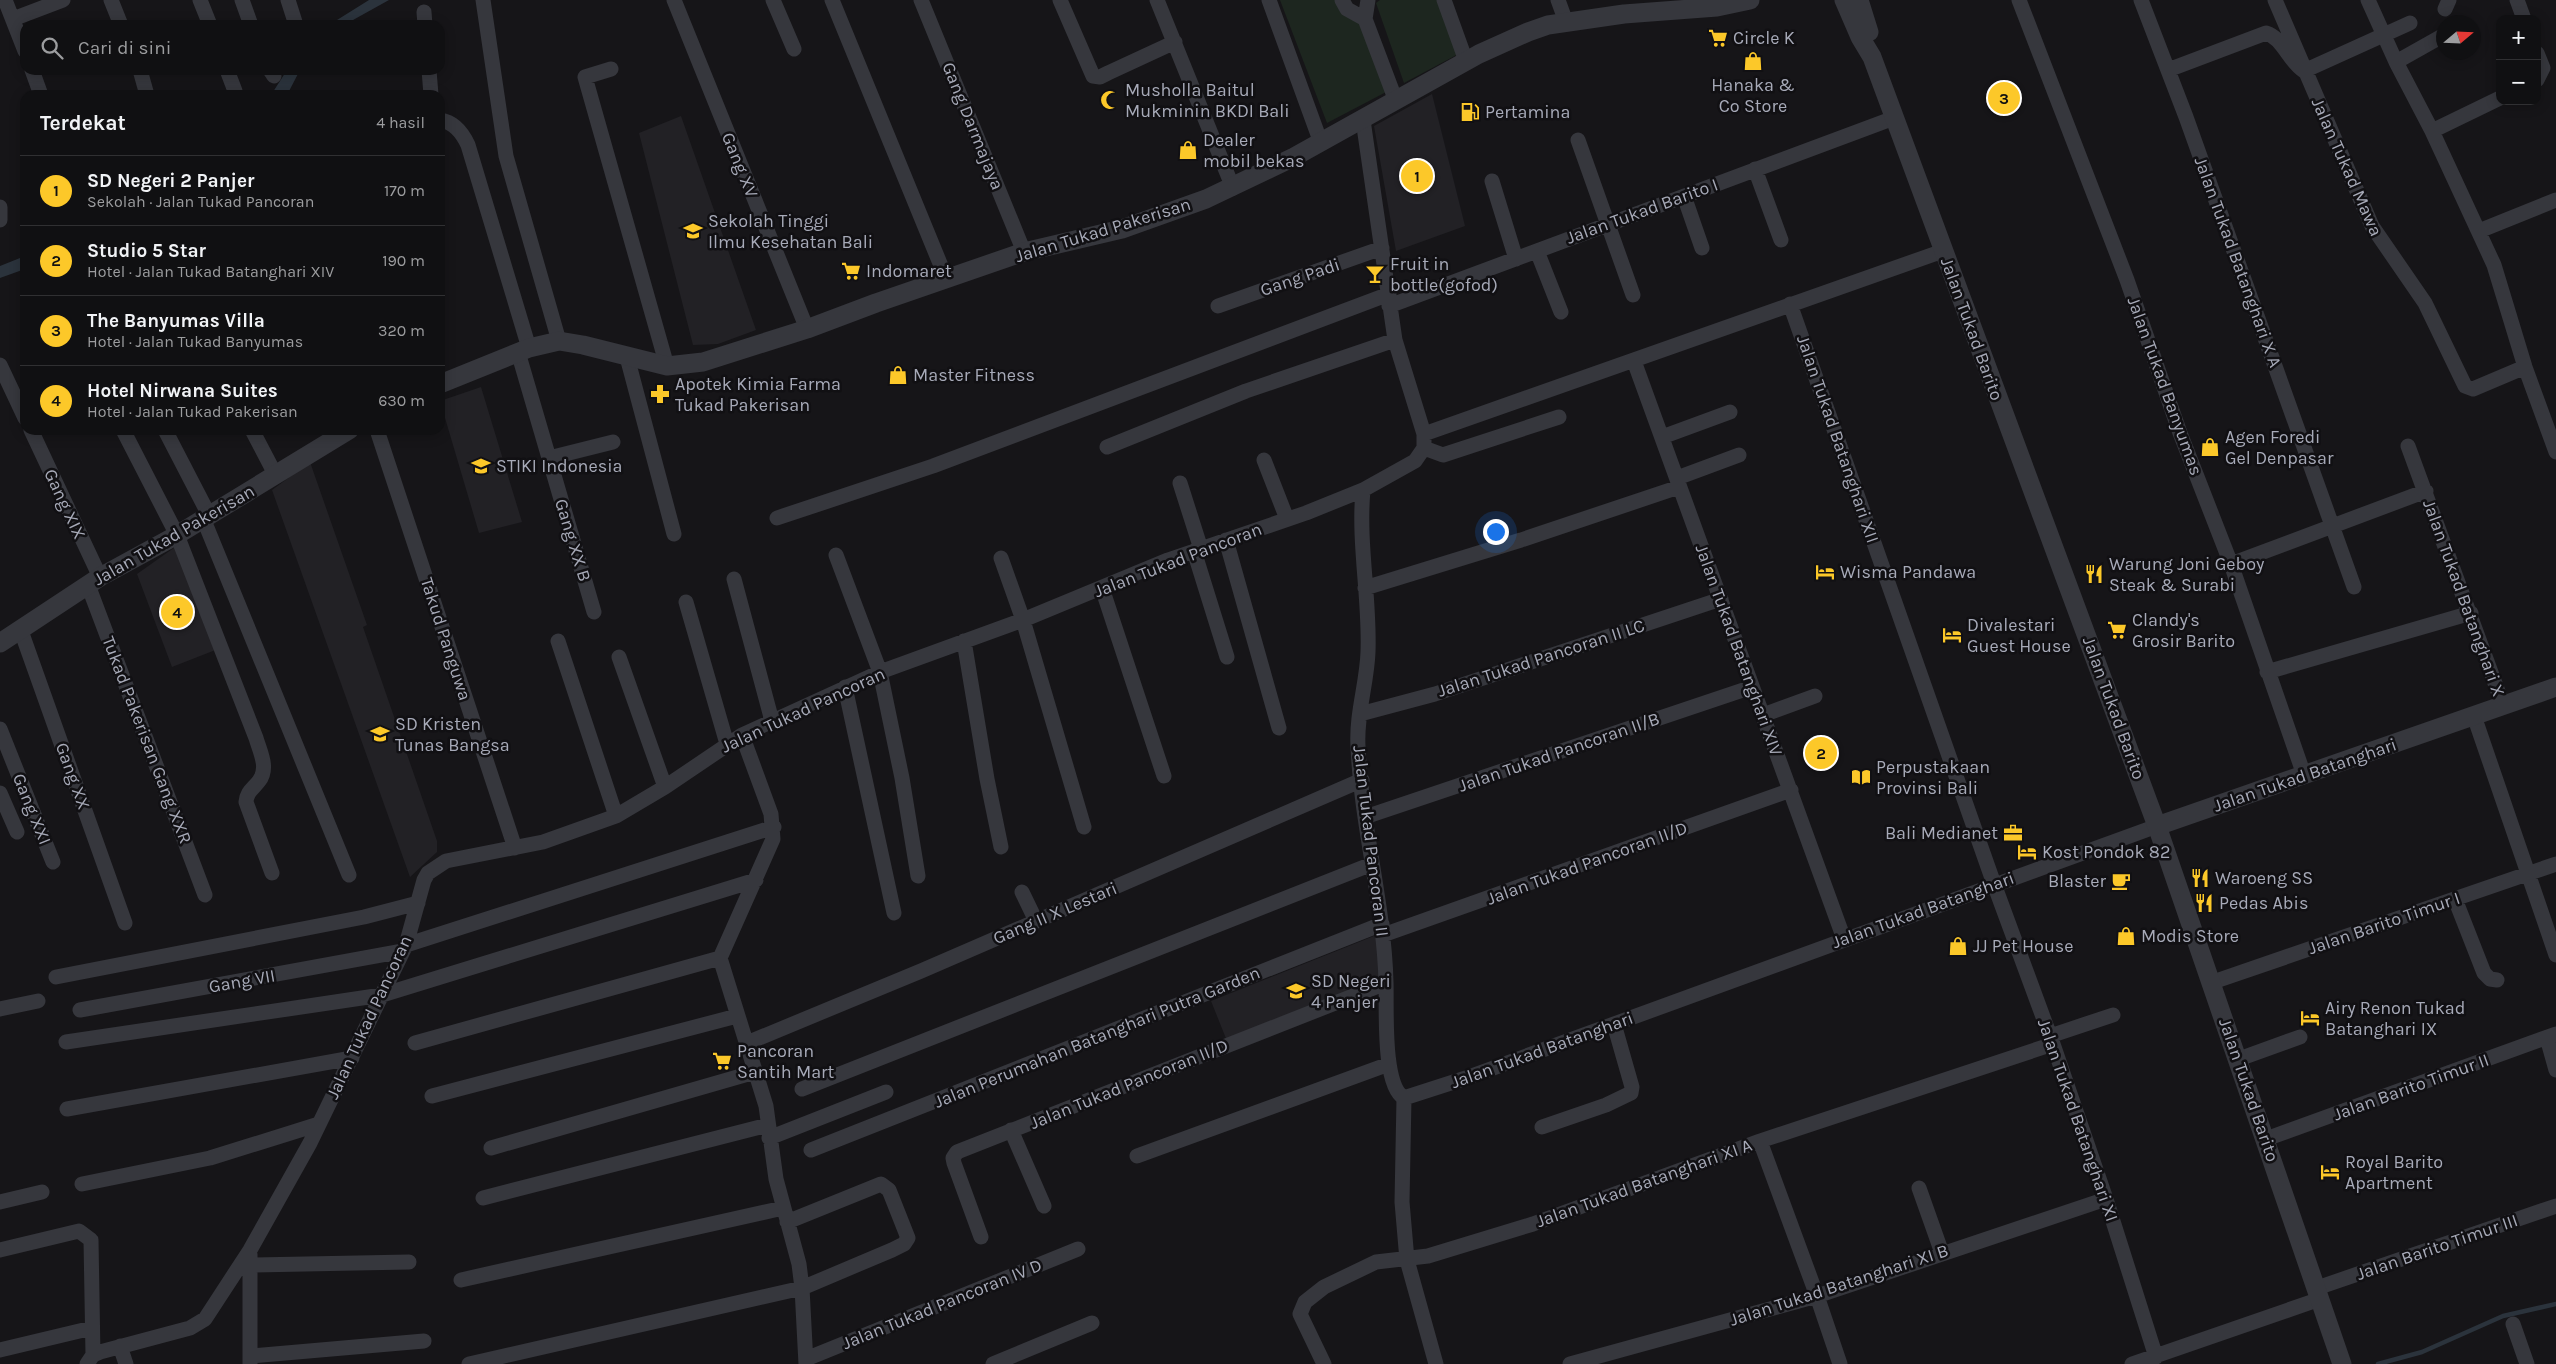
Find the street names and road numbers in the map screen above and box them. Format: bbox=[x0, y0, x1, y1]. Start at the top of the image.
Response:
street label: Gang Darmajaya bbox=[937, 59, 1009, 193]
street label: Jalan Tukad Mawa bbox=[2307, 94, 2387, 240]
street label: Gang XV bbox=[717, 129, 763, 201]
street label: Jalan Tukad Batanghari X A bbox=[2190, 154, 2286, 370]
street label: Jalan Tukad Barito I bbox=[1563, 173, 1721, 249]
street label: Jalan Tukad Pakerisan bbox=[1013, 193, 1193, 267]
street label: Gang Padi bbox=[1257, 253, 1343, 301]
street label: Jalan Tukad Barito bbox=[1936, 255, 2008, 403]
street label: Jalan Tukad Banyumas bbox=[2122, 294, 2208, 478]
street label: Jalan Tukad Batanghari XII bbox=[1792, 332, 1884, 546]
street label: Gang XIX bbox=[39, 465, 91, 543]
street label: Jalan Tukad Pakerisan bbox=[90, 480, 258, 590]
street label: Gang XX B bbox=[550, 496, 596, 584]
street label: Jalan Tukad Batanghari X bbox=[2418, 496, 2510, 700]
street label: Jalan Tukad Pancoran bbox=[1091, 518, 1265, 602]
street label: Jalan Tukad Batanghari XIV bbox=[1690, 541, 1788, 759]
street label: Takud Panguwa bbox=[416, 575, 476, 703]
street label: Jalan Tukad Pancoran II LC bbox=[1435, 614, 1647, 702]
street label: Tukad Pakerisan Gang XXR bbox=[97, 633, 197, 847]
street label: Jalan Tukad Barito bbox=[2078, 634, 2150, 782]
street label: Jalan Tukad Pancoran bbox=[718, 662, 888, 758]
street label: Jalan Tukad Pancoran II/B bbox=[1455, 707, 1663, 797]
street label: Jalan Tukad Batanghari bbox=[2210, 733, 2400, 817]
street label: Gang XX bbox=[51, 739, 95, 813]
street label: Jalan Tukad Pancoran II bbox=[1348, 744, 1394, 938]
street label: Gang XXI bbox=[8, 770, 56, 848]
street label: Jalan Tukad Pancoran II/D bbox=[1484, 816, 1690, 910]
street label: Jalan Tukad Batanghari bbox=[1829, 867, 2017, 953]
street label: Gang II X Lestari bbox=[990, 877, 1120, 949]
street label: Jalan Barito Timur I bbox=[2305, 887, 2463, 959]
street label: Jalan Tukad Pancoran bbox=[321, 932, 417, 1102]
street label: Jalan Perumahan Batanghari Putra Garden bbox=[931, 961, 1263, 1113]
street label: Gang VII bbox=[207, 964, 277, 998]
street label: Jalan Tukad Batanghari bbox=[1448, 1007, 1636, 1093]
street label: Jalan Tukad Barito bbox=[2214, 1015, 2284, 1165]
street label: Jalan Tukad Batanghari XI bbox=[2033, 1016, 2123, 1224]
street label: Jalan Tukad Pancoran II/D bbox=[1027, 1034, 1231, 1134]
street label: Jalan Barito Timur II bbox=[2330, 1049, 2492, 1125]
street label: Jalan Tukad Batanghari XI A bbox=[1533, 1134, 1755, 1232]
street label: Jalan Barito Timur III bbox=[2353, 1209, 2521, 1285]
street label: Jalan Tukad Batanghari XI B bbox=[1727, 1239, 1951, 1331]
street label: Jalan Tukad Pancoran IV D bbox=[839, 1254, 1045, 1354]

